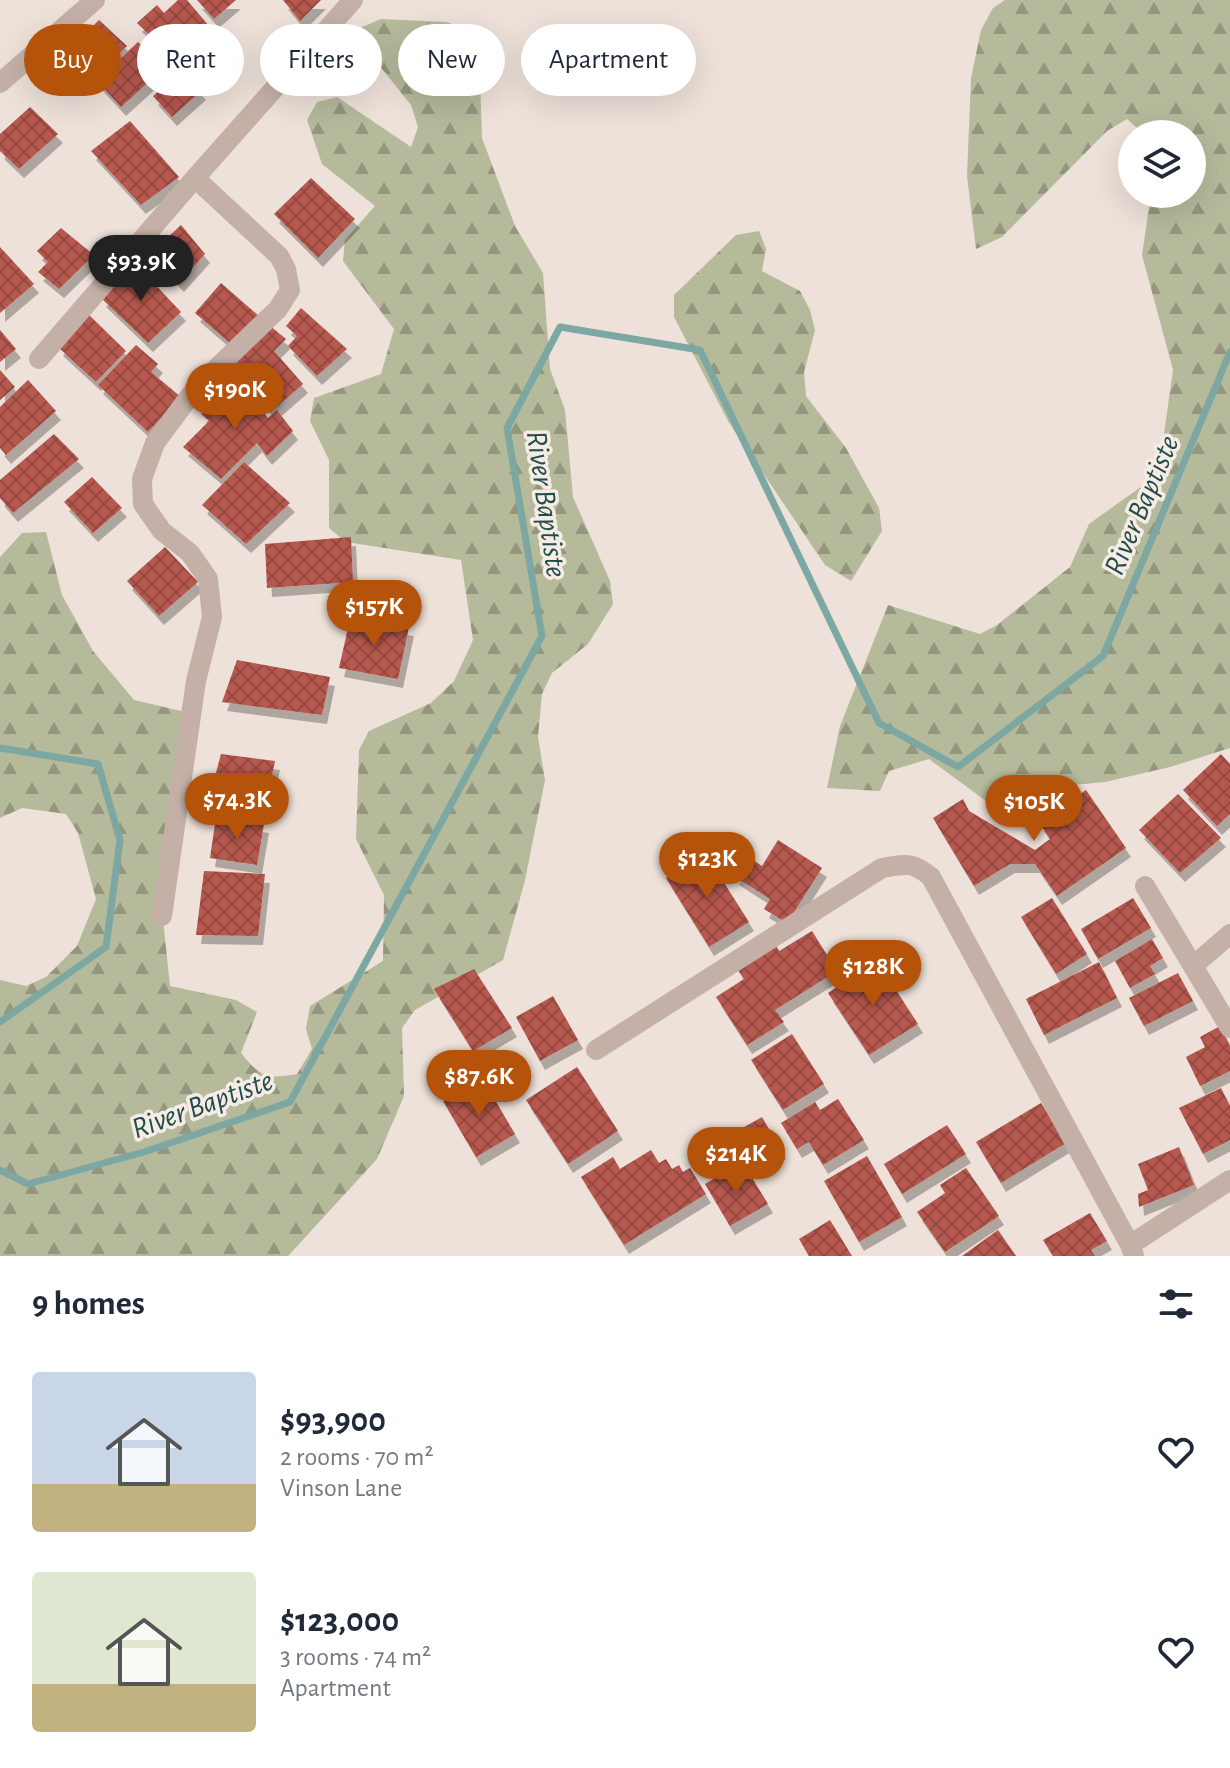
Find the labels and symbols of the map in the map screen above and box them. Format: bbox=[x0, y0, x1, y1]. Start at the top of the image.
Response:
pin: $93.9K bbox=[76, 235, 206, 303]
pin: $190K bbox=[179, 363, 291, 431]
water label: River Baptiste bbox=[521, 429, 571, 579]
water label: River Baptiste bbox=[1099, 431, 1185, 579]
pin: $157K bbox=[318, 580, 430, 648]
pin: $74.3K bbox=[172, 773, 302, 841]
pin: $105K bbox=[978, 775, 1090, 843]
pin: $123K bbox=[651, 832, 763, 900]
pin: $128K bbox=[817, 940, 929, 1008]
pin: $87.6K bbox=[414, 1050, 544, 1118]
water label: River Baptiste bbox=[128, 1066, 277, 1144]
pin: $214K bbox=[680, 1127, 792, 1195]

